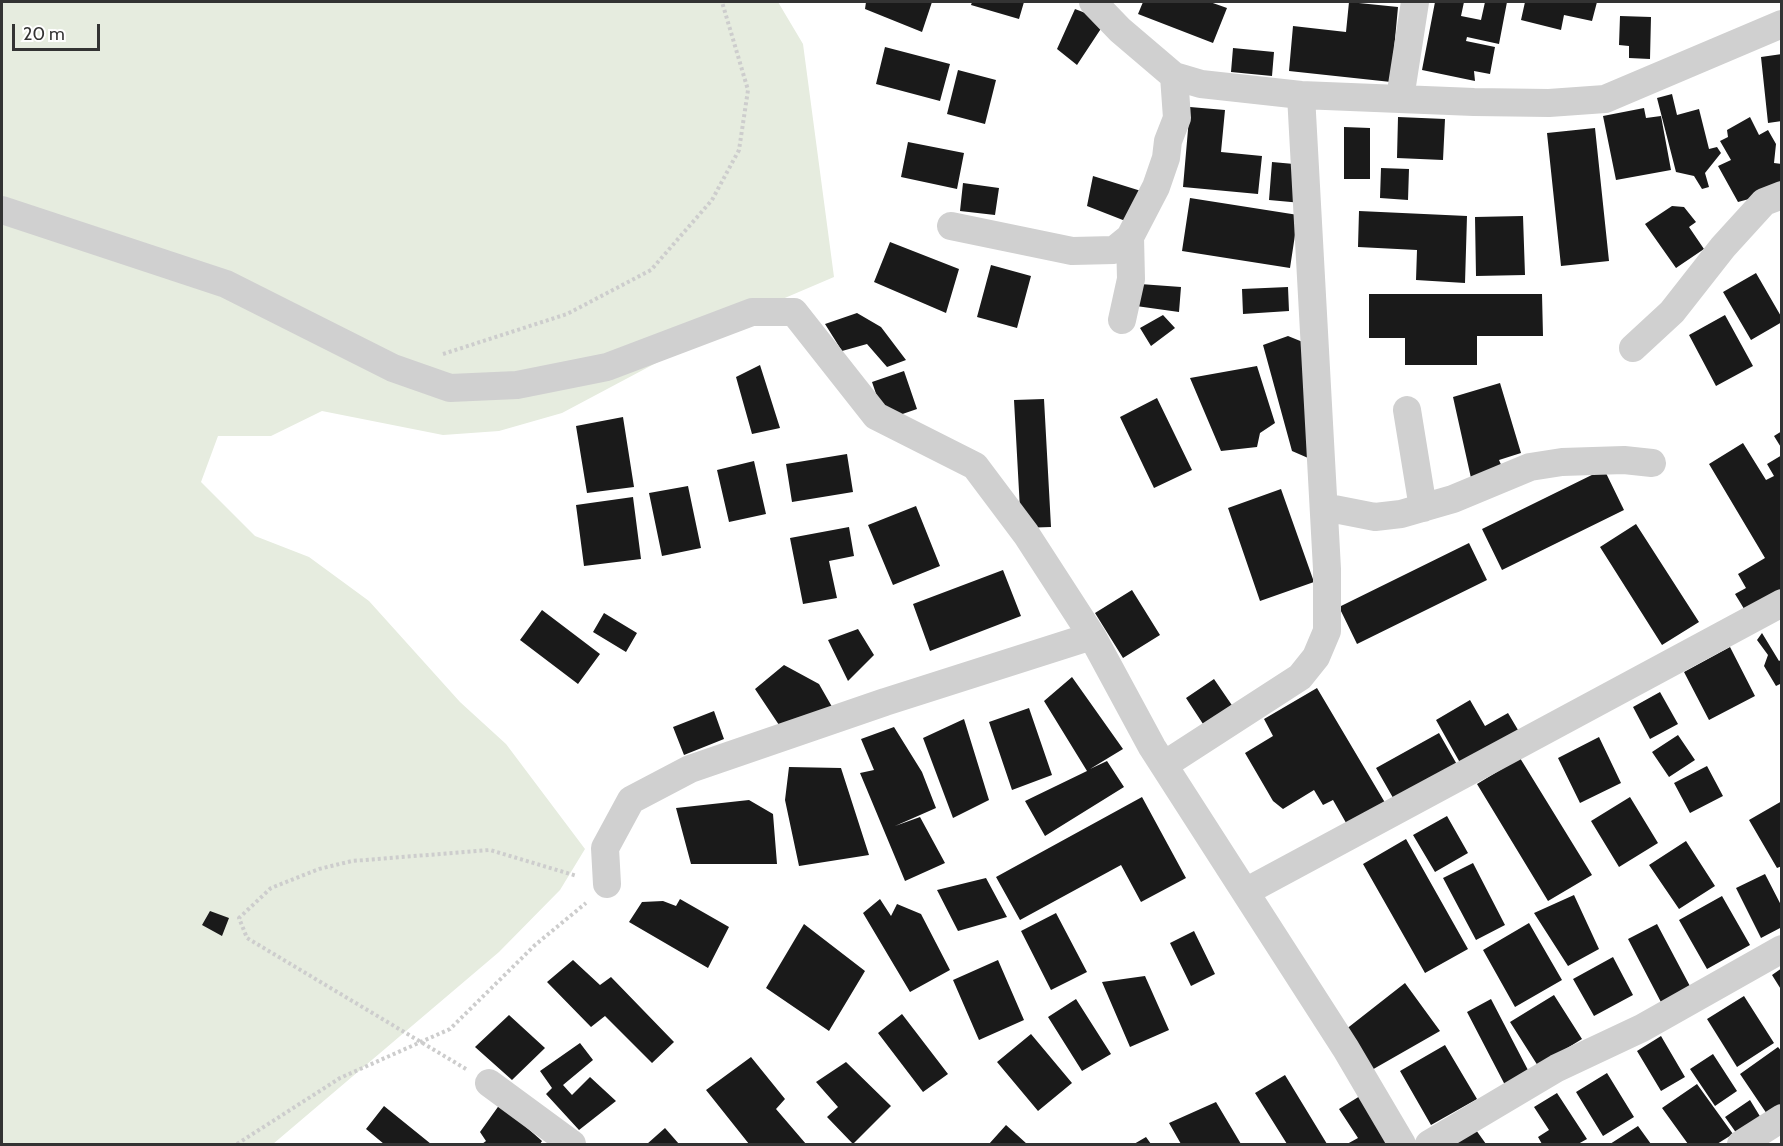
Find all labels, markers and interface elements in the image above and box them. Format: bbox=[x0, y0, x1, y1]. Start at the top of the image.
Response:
scale bar bbox=[15, 12, 104, 50]
text: 20 m bbox=[23, 23, 65, 45]

